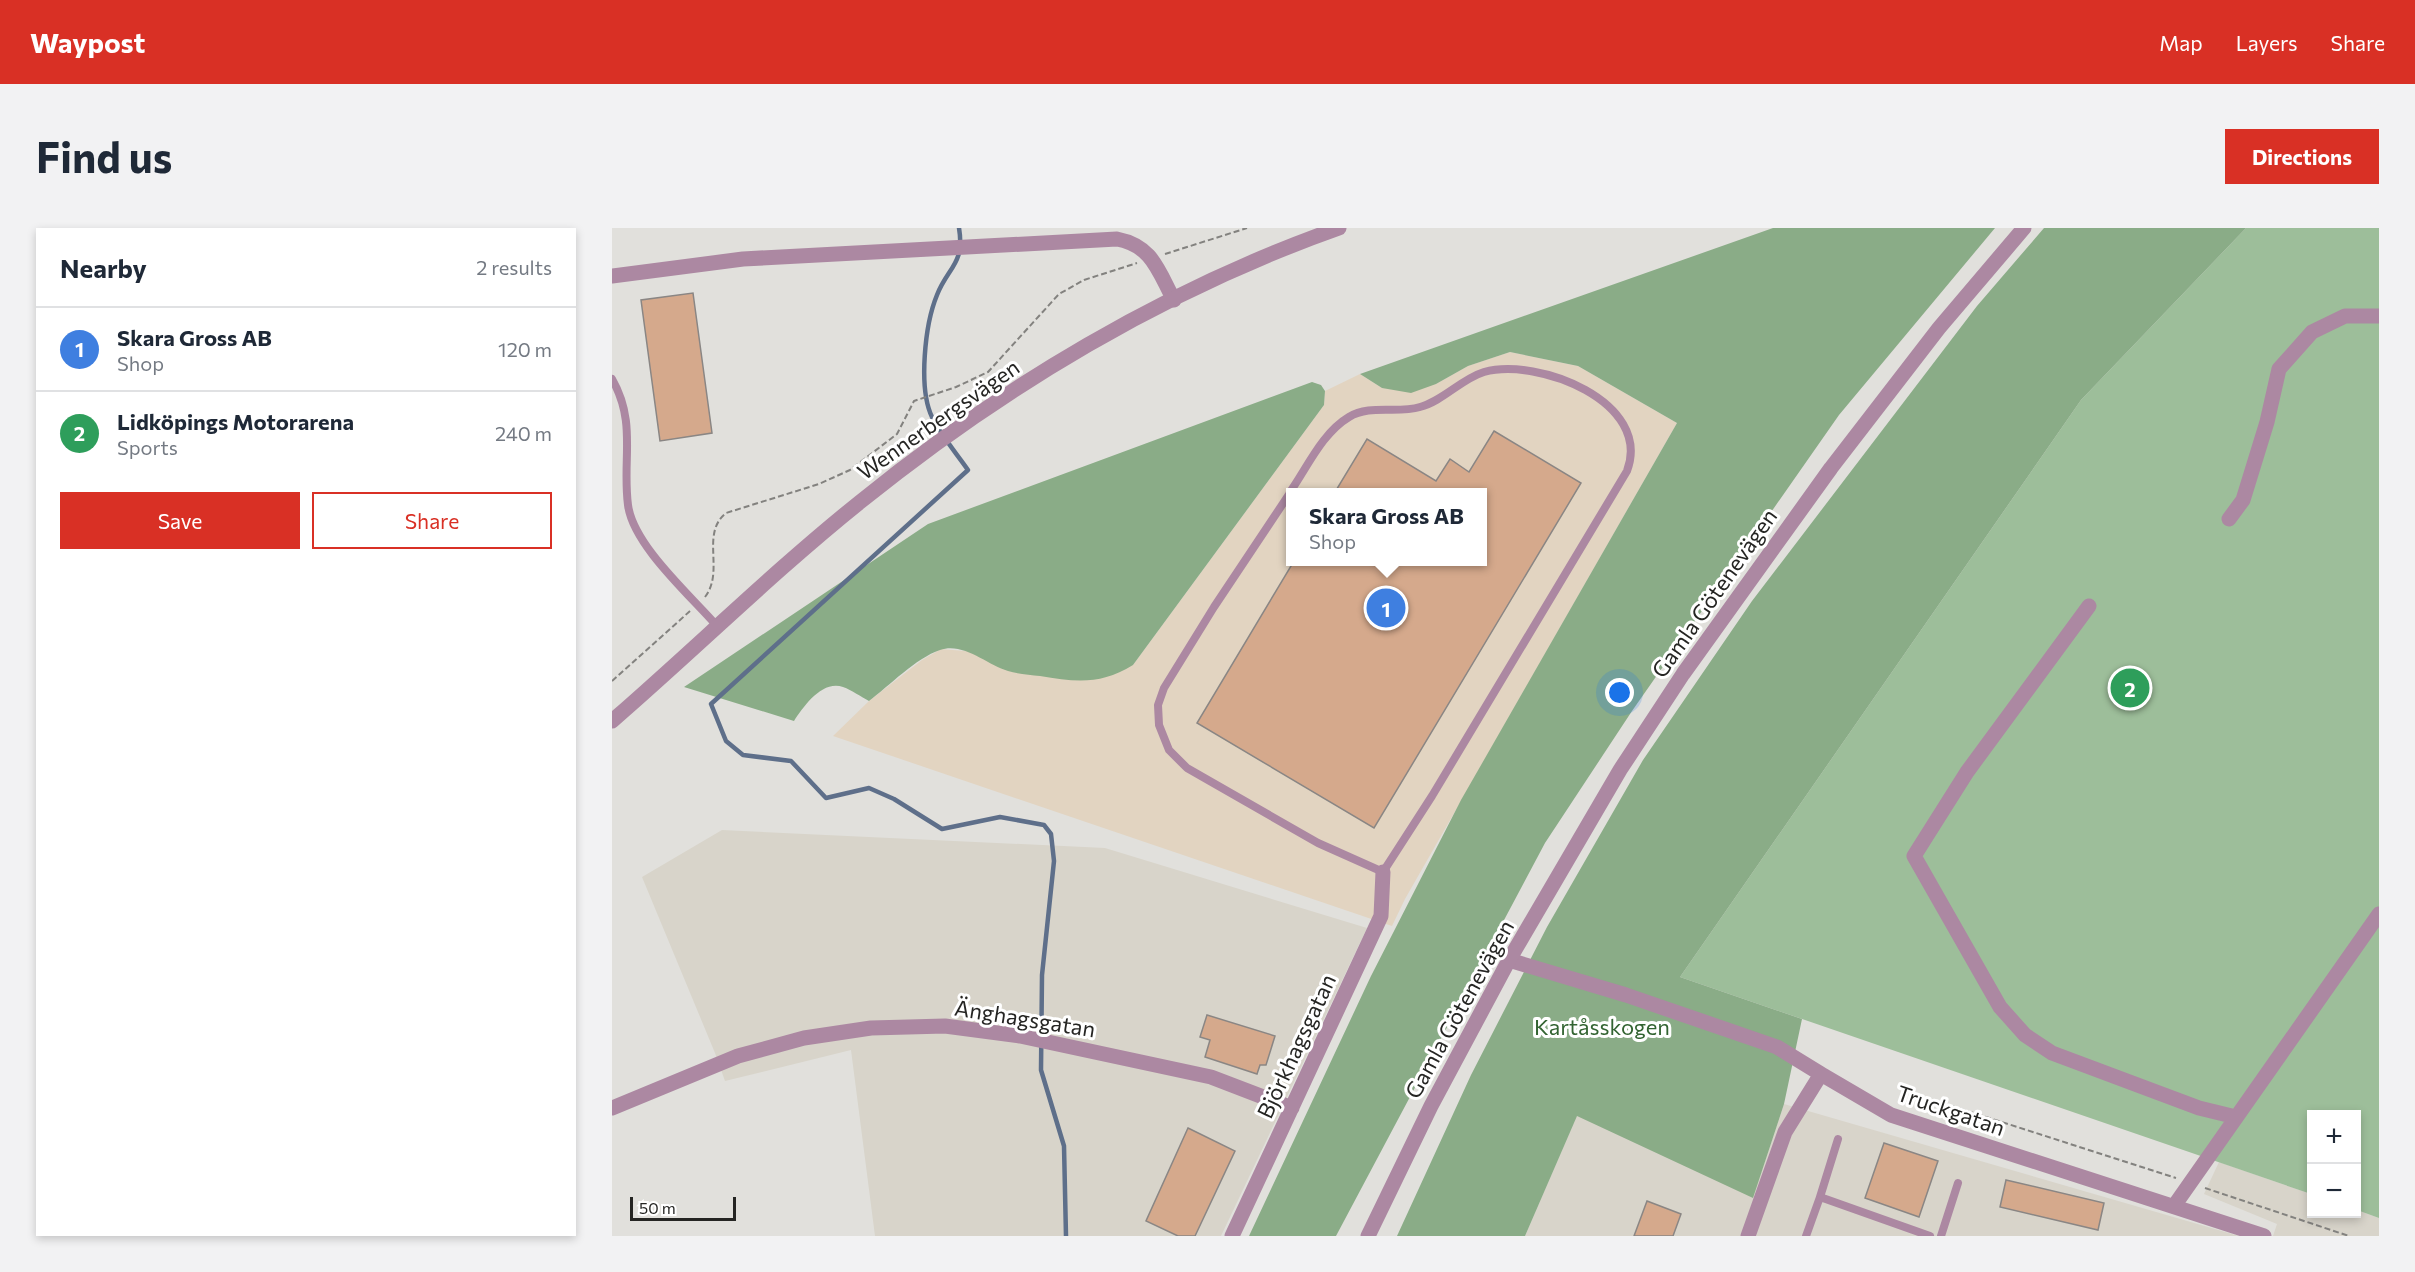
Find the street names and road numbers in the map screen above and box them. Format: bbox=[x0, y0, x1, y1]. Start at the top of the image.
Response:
street label: Wennerbergsvägen bbox=[852, 353, 1024, 485]
street label: Gamla Götenevägen bbox=[1646, 503, 1782, 683]
street label: Gamla Götenevägen bbox=[1399, 915, 1519, 1103]
street label: Björkhagsgatan bbox=[1251, 970, 1341, 1122]
street label: Änghagsgatan bbox=[953, 994, 1097, 1042]
street label: Truckgatan bbox=[1893, 1079, 2009, 1141]

